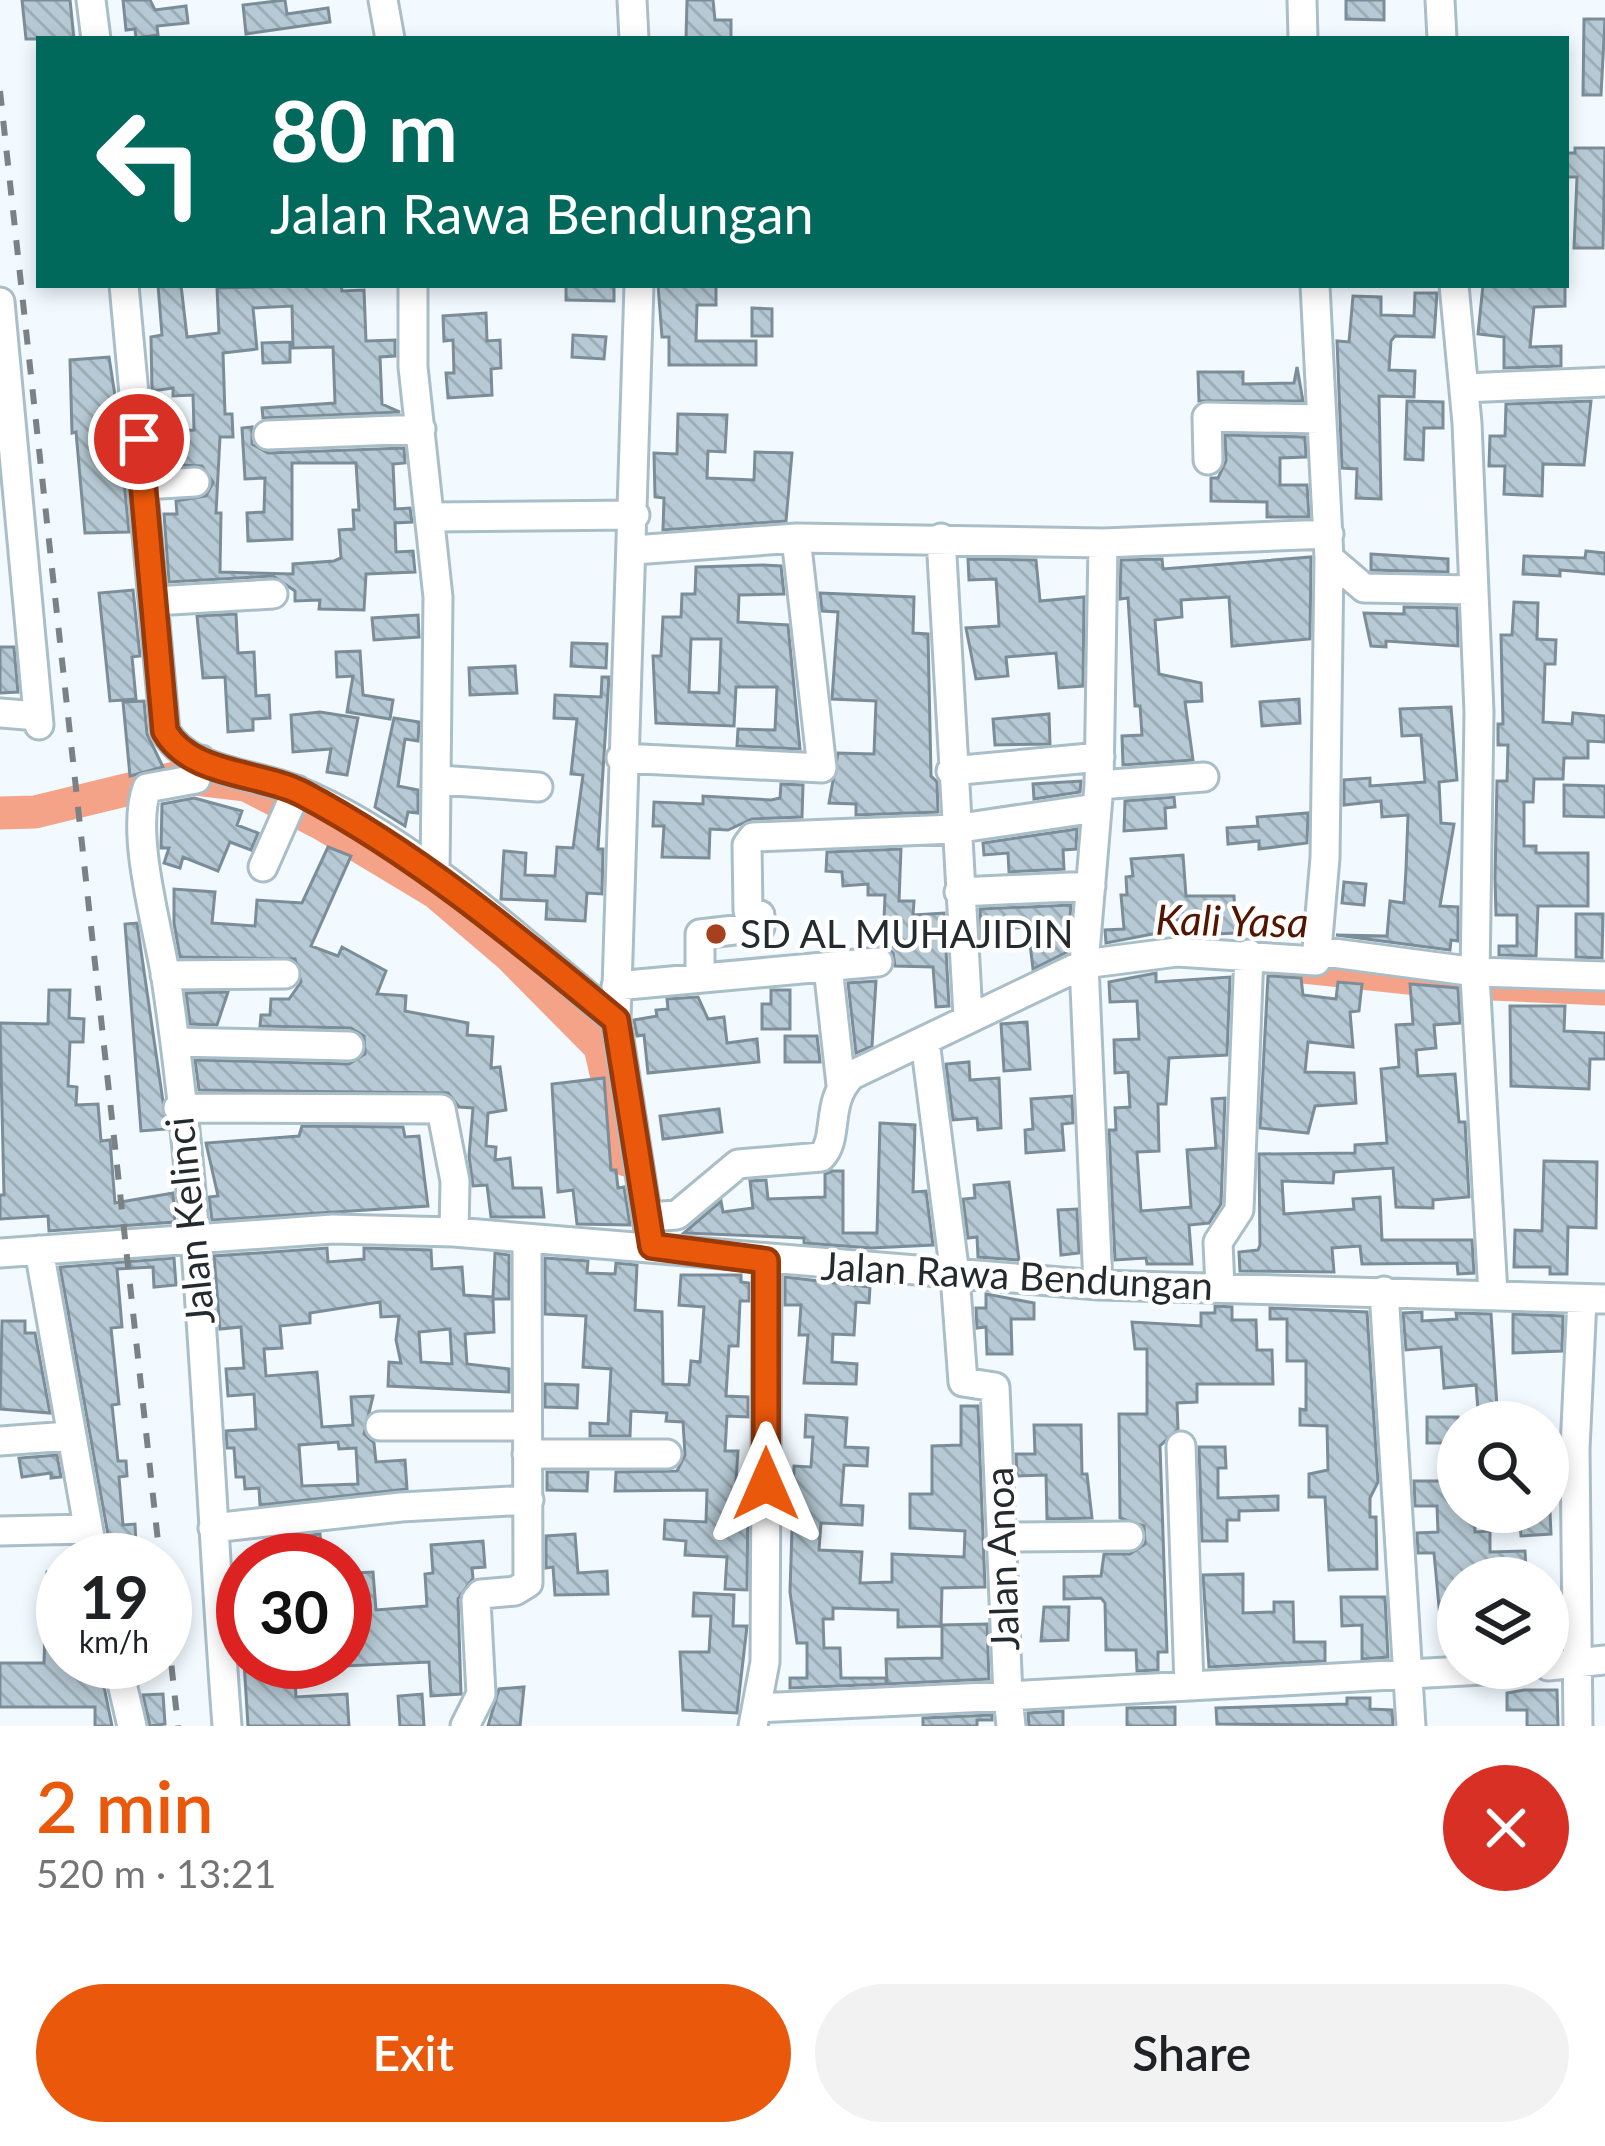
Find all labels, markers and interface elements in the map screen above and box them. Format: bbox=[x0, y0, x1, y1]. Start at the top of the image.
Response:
text: 80 m bbox=[270, 79, 458, 180]
icon: left bbox=[72, 84, 228, 240]
text: Jalan Rawa Bendungan bbox=[270, 181, 814, 246]
pin bbox=[88, 388, 190, 490]
icon: arrive bbox=[106, 406, 172, 472]
water label: Kali Yasa bbox=[1155, 894, 1309, 946]
place label: SD AL MUHAJIDIN bbox=[740, 910, 1074, 956]
marker: SD AL MUHAJIDIN bbox=[703, 921, 729, 947]
street label: Jalan Kelinci bbox=[155, 1115, 223, 1327]
street label: Jalan Rawa Bendungan bbox=[820, 1242, 1214, 1308]
map controls bbox=[1437, 1401, 1569, 1689]
button: search bbox=[1437, 1401, 1569, 1533]
position arrow bbox=[703, 1421, 829, 1547]
street label: Jalan Anoa bbox=[975, 1466, 1027, 1652]
speed limit sign: 30 bbox=[216, 1533, 372, 1689]
button: layers bbox=[1437, 1557, 1569, 1689]
text: 19 bbox=[79, 1560, 149, 1632]
text: km/h bbox=[79, 1623, 149, 1659]
text: 2 min bbox=[36, 1762, 214, 1848]
button: close bbox=[1443, 1765, 1569, 1891]
text: 520 m · 13:21 bbox=[36, 1850, 276, 1896]
button: Exit bbox=[36, 1984, 791, 2122]
button: Share bbox=[815, 1984, 1569, 2122]

